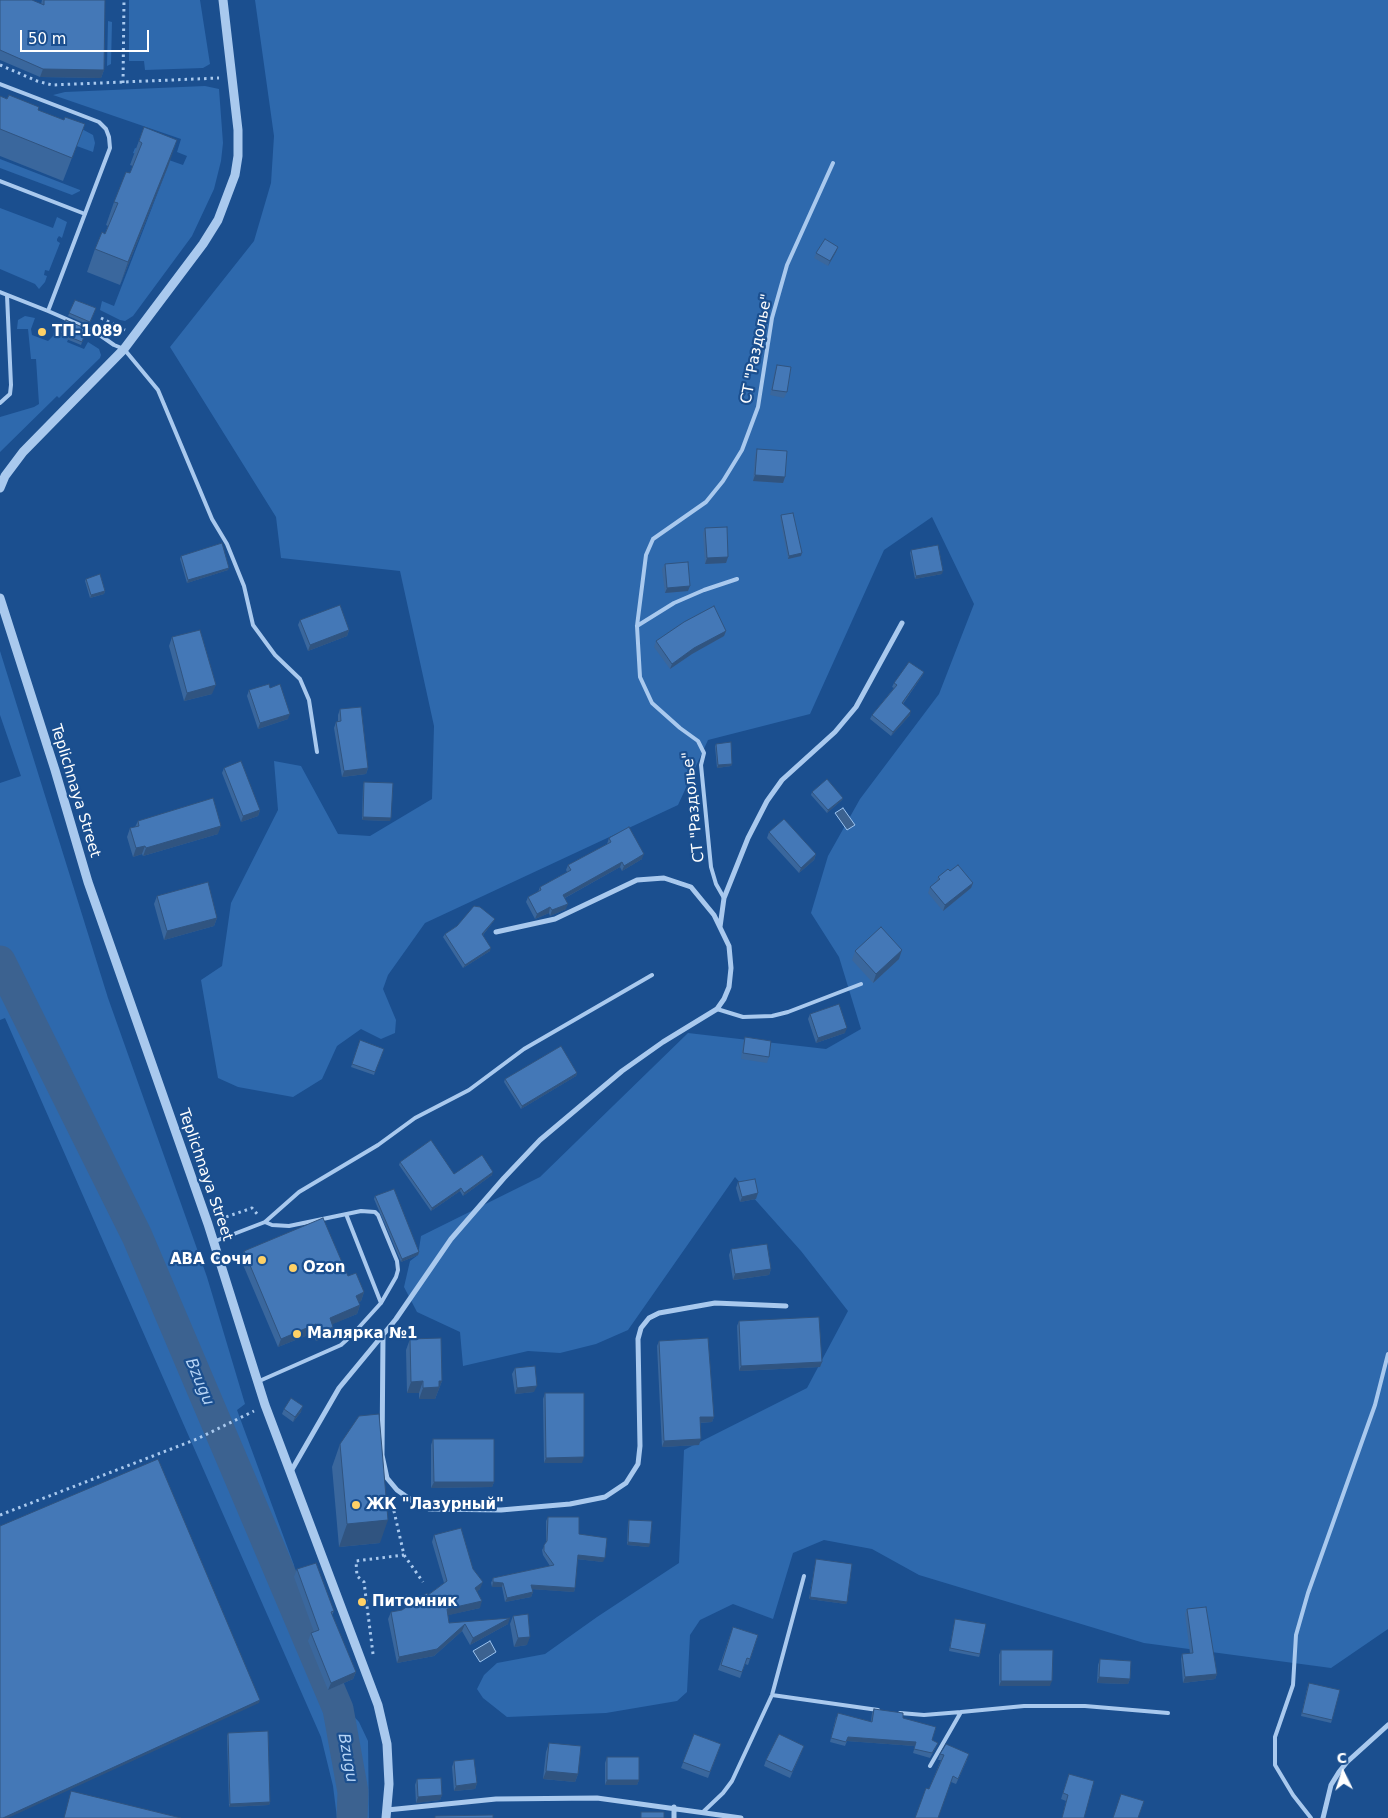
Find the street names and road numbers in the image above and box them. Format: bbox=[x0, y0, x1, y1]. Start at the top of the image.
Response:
street label: СТ "Раздолье" bbox=[738, 292, 776, 406]
street label: Teplichnaya Street bbox=[46, 722, 104, 860]
street label: СТ "Раздолье" bbox=[679, 751, 709, 863]
street label: Teplichnaya Street bbox=[174, 1107, 236, 1243]

